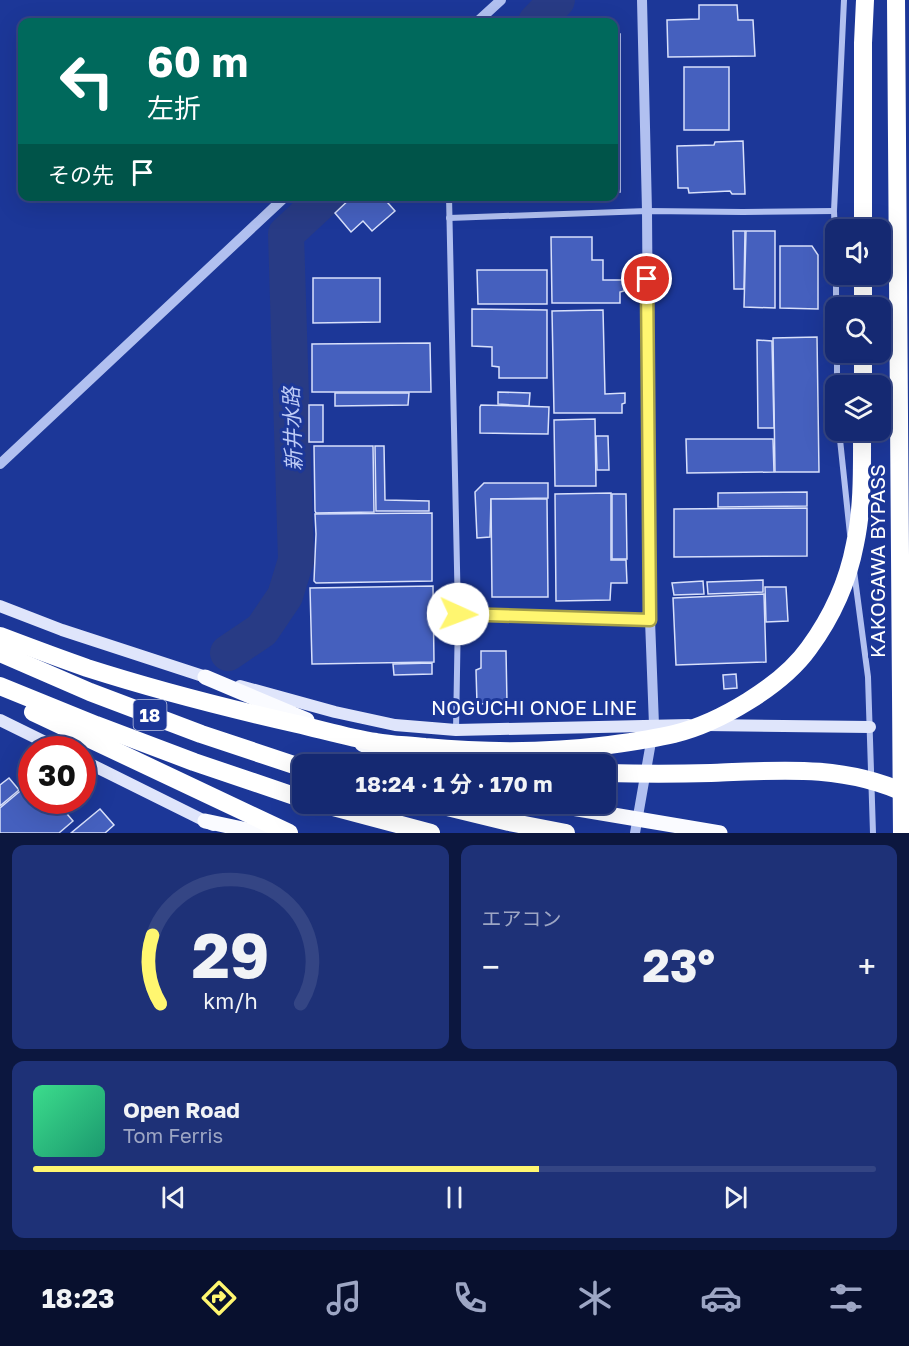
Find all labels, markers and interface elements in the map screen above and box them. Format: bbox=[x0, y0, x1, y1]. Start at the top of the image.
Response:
text: 60 m bbox=[147, 36, 248, 86]
icon: left bbox=[48, 42, 126, 120]
text: 左折 bbox=[147, 92, 201, 124]
icon: arrive bbox=[126, 156, 159, 189]
text: その先 bbox=[48, 161, 114, 188]
map controls bbox=[825, 219, 891, 441]
button: sound bbox=[825, 219, 891, 285]
pin bbox=[621, 253, 672, 304]
icon: arrive bbox=[630, 262, 663, 295]
button: search bbox=[825, 297, 891, 363]
button: layers bbox=[825, 375, 891, 441]
water label: 新井水路 bbox=[277, 385, 306, 471]
street label: KAKOGAWA BYPASS bbox=[865, 464, 889, 658]
position arrow bbox=[426, 582, 490, 646]
street label: NOGUCHI ONOE LINE bbox=[431, 695, 637, 719]
road number: 18 bbox=[134, 700, 166, 730]
speed limit sign: 30 bbox=[18, 736, 96, 814]
text: 18:24 · 1 分 · 170 m bbox=[356, 770, 552, 797]
text: エアコン bbox=[482, 906, 562, 930]
text: 29 bbox=[191, 917, 269, 992]
text: 23° bbox=[643, 938, 715, 992]
text: − bbox=[482, 947, 500, 986]
text: + bbox=[858, 947, 876, 986]
text: km/h bbox=[203, 988, 258, 1014]
text: Open Road bbox=[123, 1096, 240, 1123]
text: Tom Ferris bbox=[123, 1123, 223, 1147]
icon: previous bbox=[157, 1181, 190, 1214]
icon: pause bbox=[438, 1181, 471, 1214]
icon: next bbox=[719, 1181, 752, 1214]
icon: directions bbox=[198, 1277, 240, 1319]
icon: music bbox=[323, 1277, 365, 1319]
icon: phone bbox=[449, 1277, 491, 1319]
icon: climate bbox=[574, 1277, 616, 1319]
icon: car bbox=[700, 1277, 742, 1319]
icon: filters bbox=[825, 1277, 867, 1319]
text: 18:23 bbox=[42, 1282, 114, 1314]

